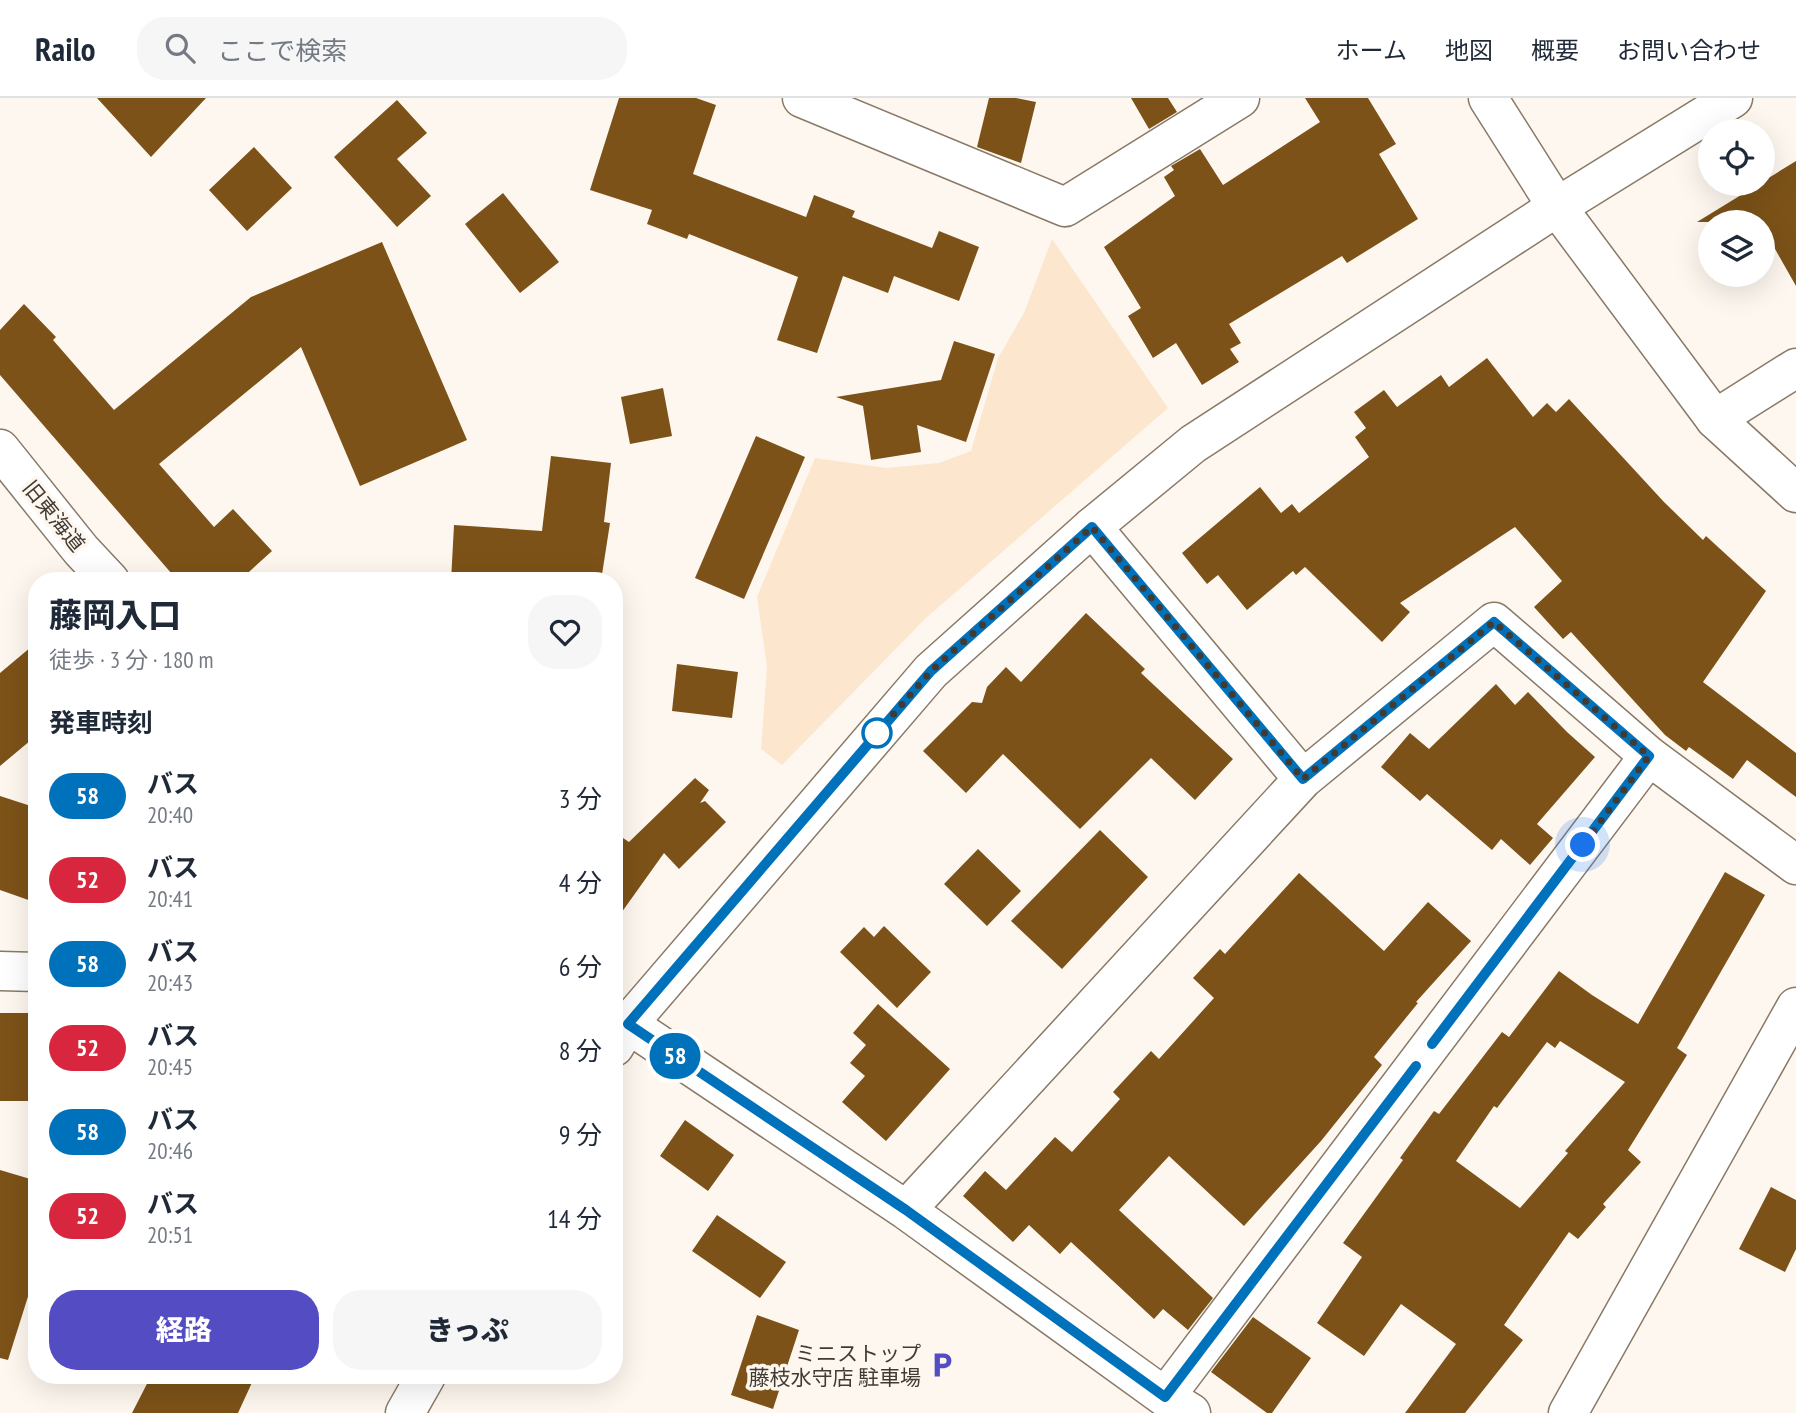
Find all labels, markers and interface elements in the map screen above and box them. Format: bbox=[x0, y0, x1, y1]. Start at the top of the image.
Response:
search box bbox=[137, 17, 627, 80]
text: Railo bbox=[35, 27, 95, 70]
icon: search bbox=[161, 29, 199, 67]
text: ここで検索 bbox=[217, 34, 347, 67]
text: ホーム bbox=[1336, 35, 1407, 66]
text: 地図 bbox=[1445, 35, 1493, 66]
text: 概要 bbox=[1531, 35, 1579, 66]
text: お問い合わせ bbox=[1617, 35, 1761, 66]
map controls bbox=[1698, 119, 1775, 287]
button: locate bbox=[1698, 119, 1775, 196]
button: layers bbox=[1698, 210, 1775, 287]
street label: 旧東海道 bbox=[17, 475, 91, 557]
text: 藤岡入口 bbox=[49, 593, 181, 636]
button: heart bbox=[528, 595, 602, 669]
text: 徒歩 · 3 分 · 180 m bbox=[49, 645, 213, 674]
text: 発車時刻 bbox=[49, 706, 153, 739]
unlabelled marker bbox=[862, 718, 892, 748]
text: バス bbox=[147, 767, 199, 800]
text: 58 bbox=[76, 780, 99, 811]
text: 3 分 bbox=[559, 782, 602, 815]
text: 20:40 bbox=[147, 800, 193, 829]
your location bbox=[1565, 827, 1600, 862]
text: バス bbox=[147, 851, 199, 884]
text: 52 bbox=[76, 864, 99, 895]
text: 4 分 bbox=[559, 866, 602, 899]
text: 20:41 bbox=[147, 884, 193, 913]
text: バス bbox=[147, 935, 199, 968]
text: 58 bbox=[76, 948, 99, 979]
text: 6 分 bbox=[559, 950, 602, 983]
text: 20:43 bbox=[147, 968, 193, 997]
text: バス bbox=[147, 1019, 199, 1052]
text: 52 bbox=[76, 1032, 99, 1063]
line badge: 58 bbox=[644, 1033, 706, 1079]
text: 8 分 bbox=[559, 1034, 602, 1067]
text: 58 bbox=[664, 1040, 686, 1071]
text: 20:45 bbox=[147, 1052, 193, 1081]
text: バス bbox=[147, 1103, 199, 1136]
text: 58 bbox=[76, 1116, 99, 1147]
text: 9 分 bbox=[559, 1118, 602, 1151]
text: 20:46 bbox=[147, 1136, 193, 1165]
text: バス bbox=[147, 1187, 199, 1220]
text: 52 bbox=[76, 1200, 99, 1231]
text: 14 分 bbox=[547, 1202, 602, 1235]
text: 20:51 bbox=[147, 1220, 193, 1249]
button: 経路 bbox=[49, 1290, 319, 1370]
button: きっぷ bbox=[333, 1290, 602, 1370]
place label: ミニストップ 藤枝水守店 駐車場 bbox=[749, 1340, 921, 1391]
parking icon: ミニストップ 藤枝水守店 駐車場 bbox=[927, 1350, 957, 1380]

